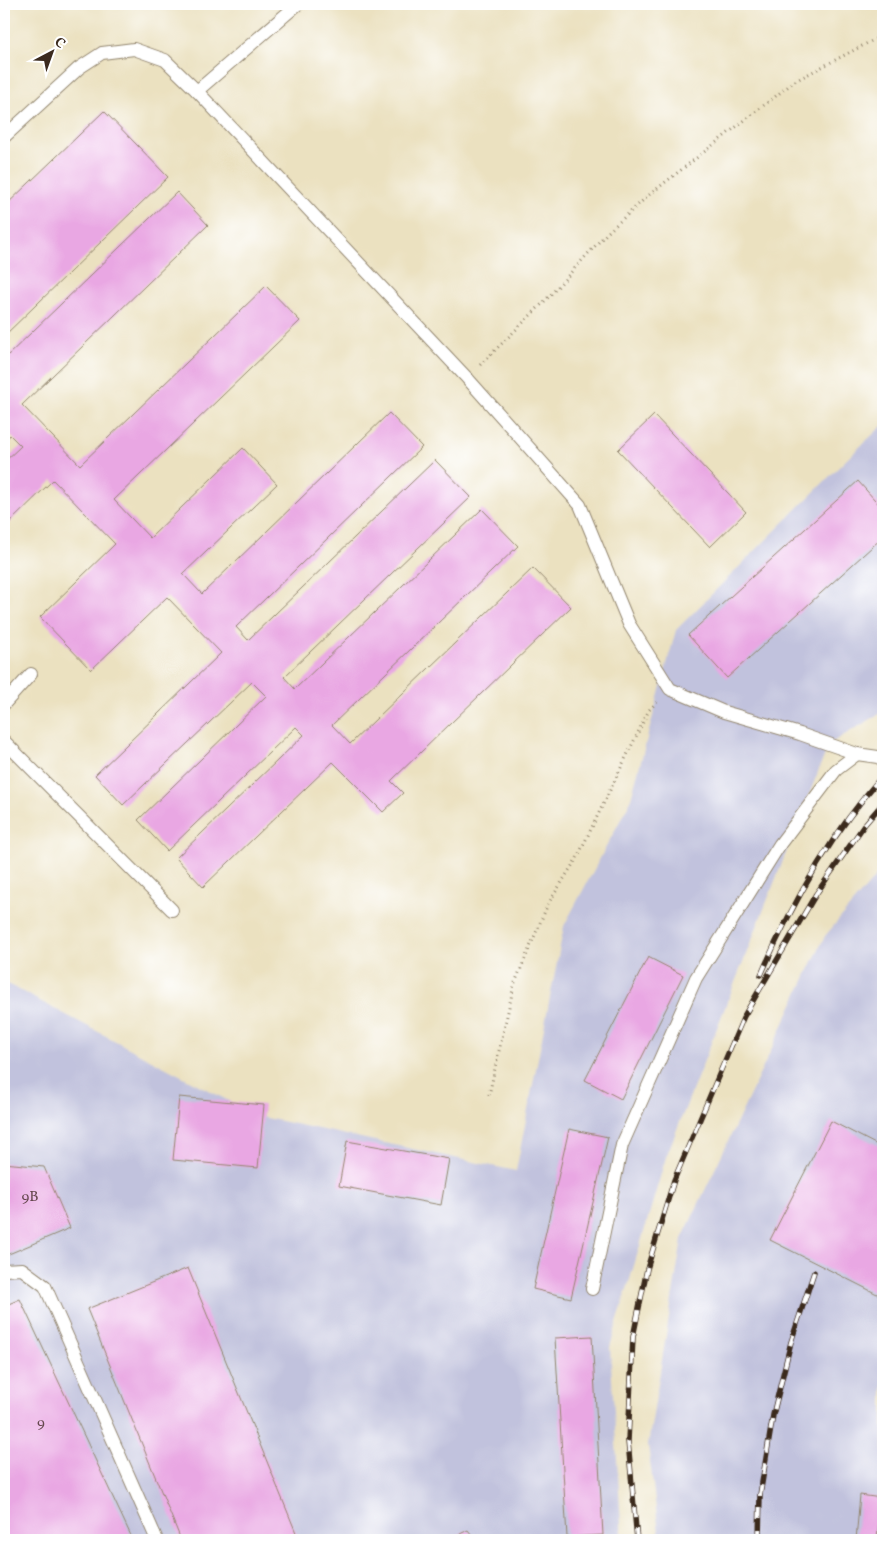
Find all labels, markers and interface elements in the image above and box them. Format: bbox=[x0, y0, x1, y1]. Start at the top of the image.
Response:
north arrow bbox=[28, 28, 78, 78]
text: С bbox=[50, 33, 69, 53]
house number: 9В bbox=[21, 1187, 39, 1208]
house number: 9 bbox=[37, 1413, 45, 1434]

